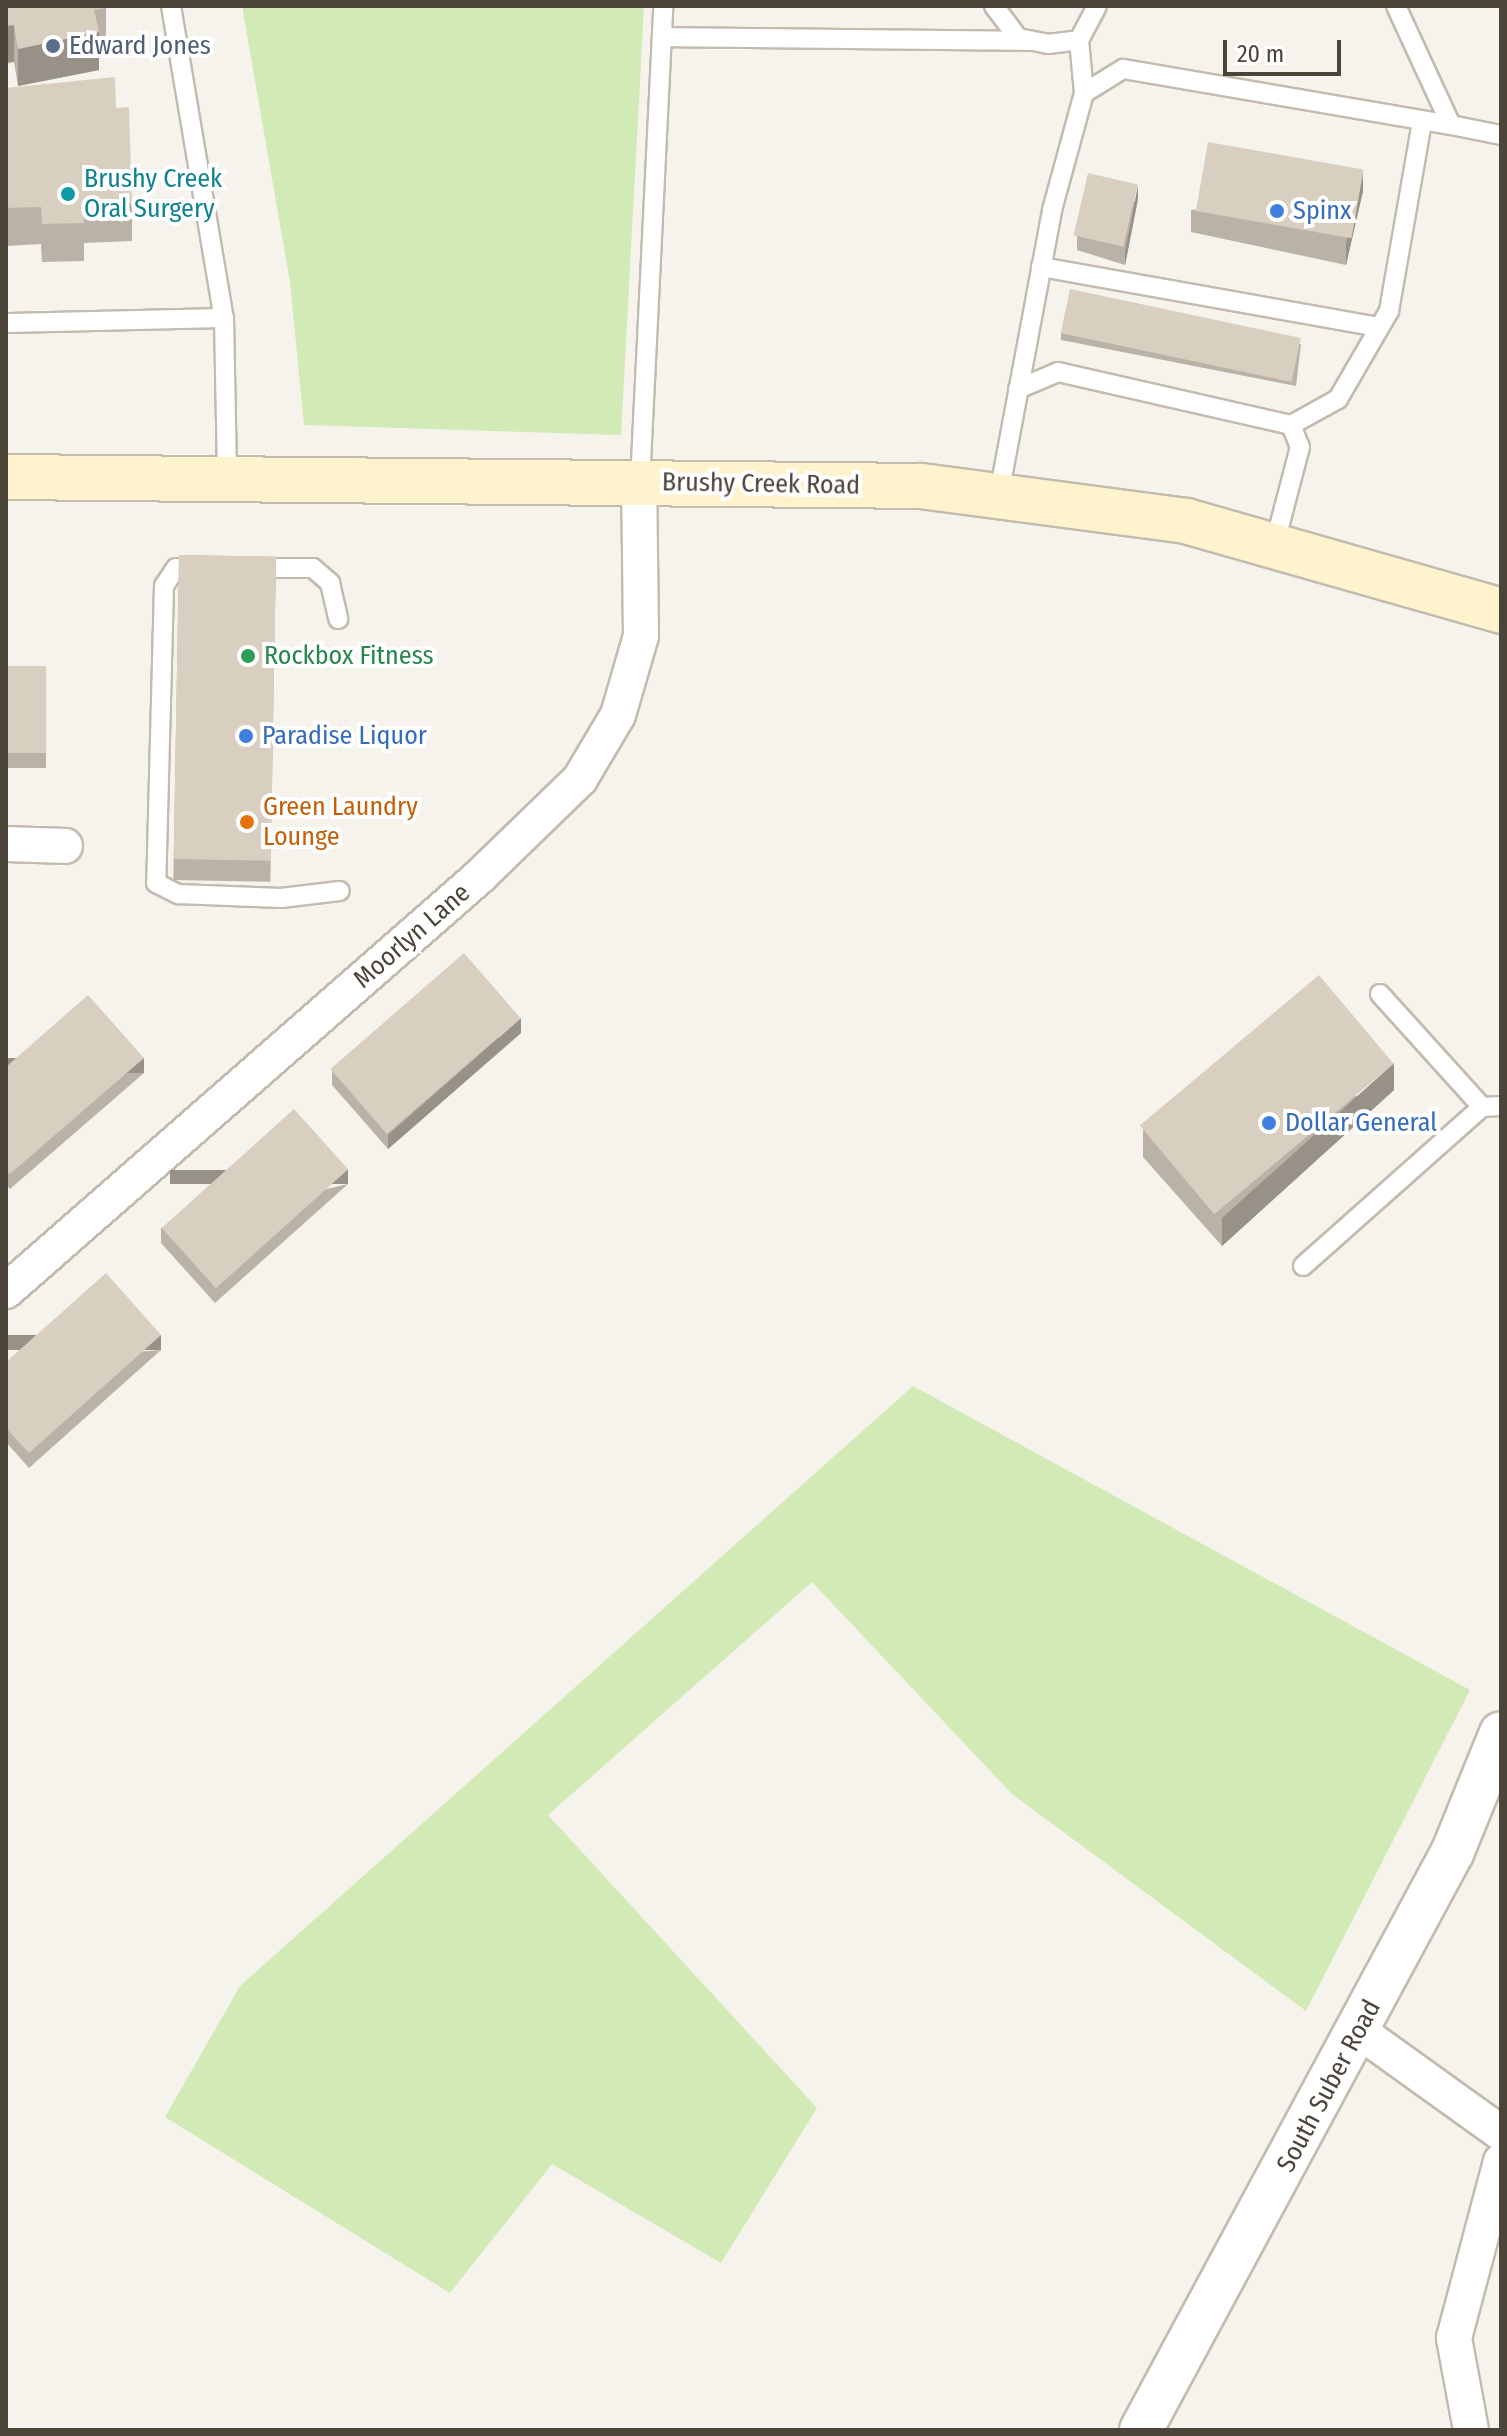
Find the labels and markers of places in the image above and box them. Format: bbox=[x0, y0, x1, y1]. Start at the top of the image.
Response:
place label: Edward Jones bbox=[69, 30, 211, 62]
marker: Edward Jones bbox=[44, 37, 62, 55]
place label: Brushy Creek Oral Surgery bbox=[84, 163, 222, 224]
marker: Brushy Creek Oral Surgery bbox=[59, 185, 77, 203]
place label: Spinx bbox=[1293, 195, 1351, 227]
marker: Spinx bbox=[1268, 202, 1286, 220]
place label: Rockbox Fitness bbox=[264, 640, 434, 672]
marker: Rockbox Fitness bbox=[239, 647, 257, 665]
place label: Paradise Liquor bbox=[262, 720, 427, 752]
marker: Paradise Liquor bbox=[237, 727, 255, 745]
place label: Green Laundry Lounge bbox=[263, 791, 418, 852]
marker: Green Laundry Lounge bbox=[238, 813, 256, 831]
place label: Dollar General bbox=[1285, 1107, 1437, 1139]
marker: Dollar General bbox=[1260, 1114, 1278, 1132]

